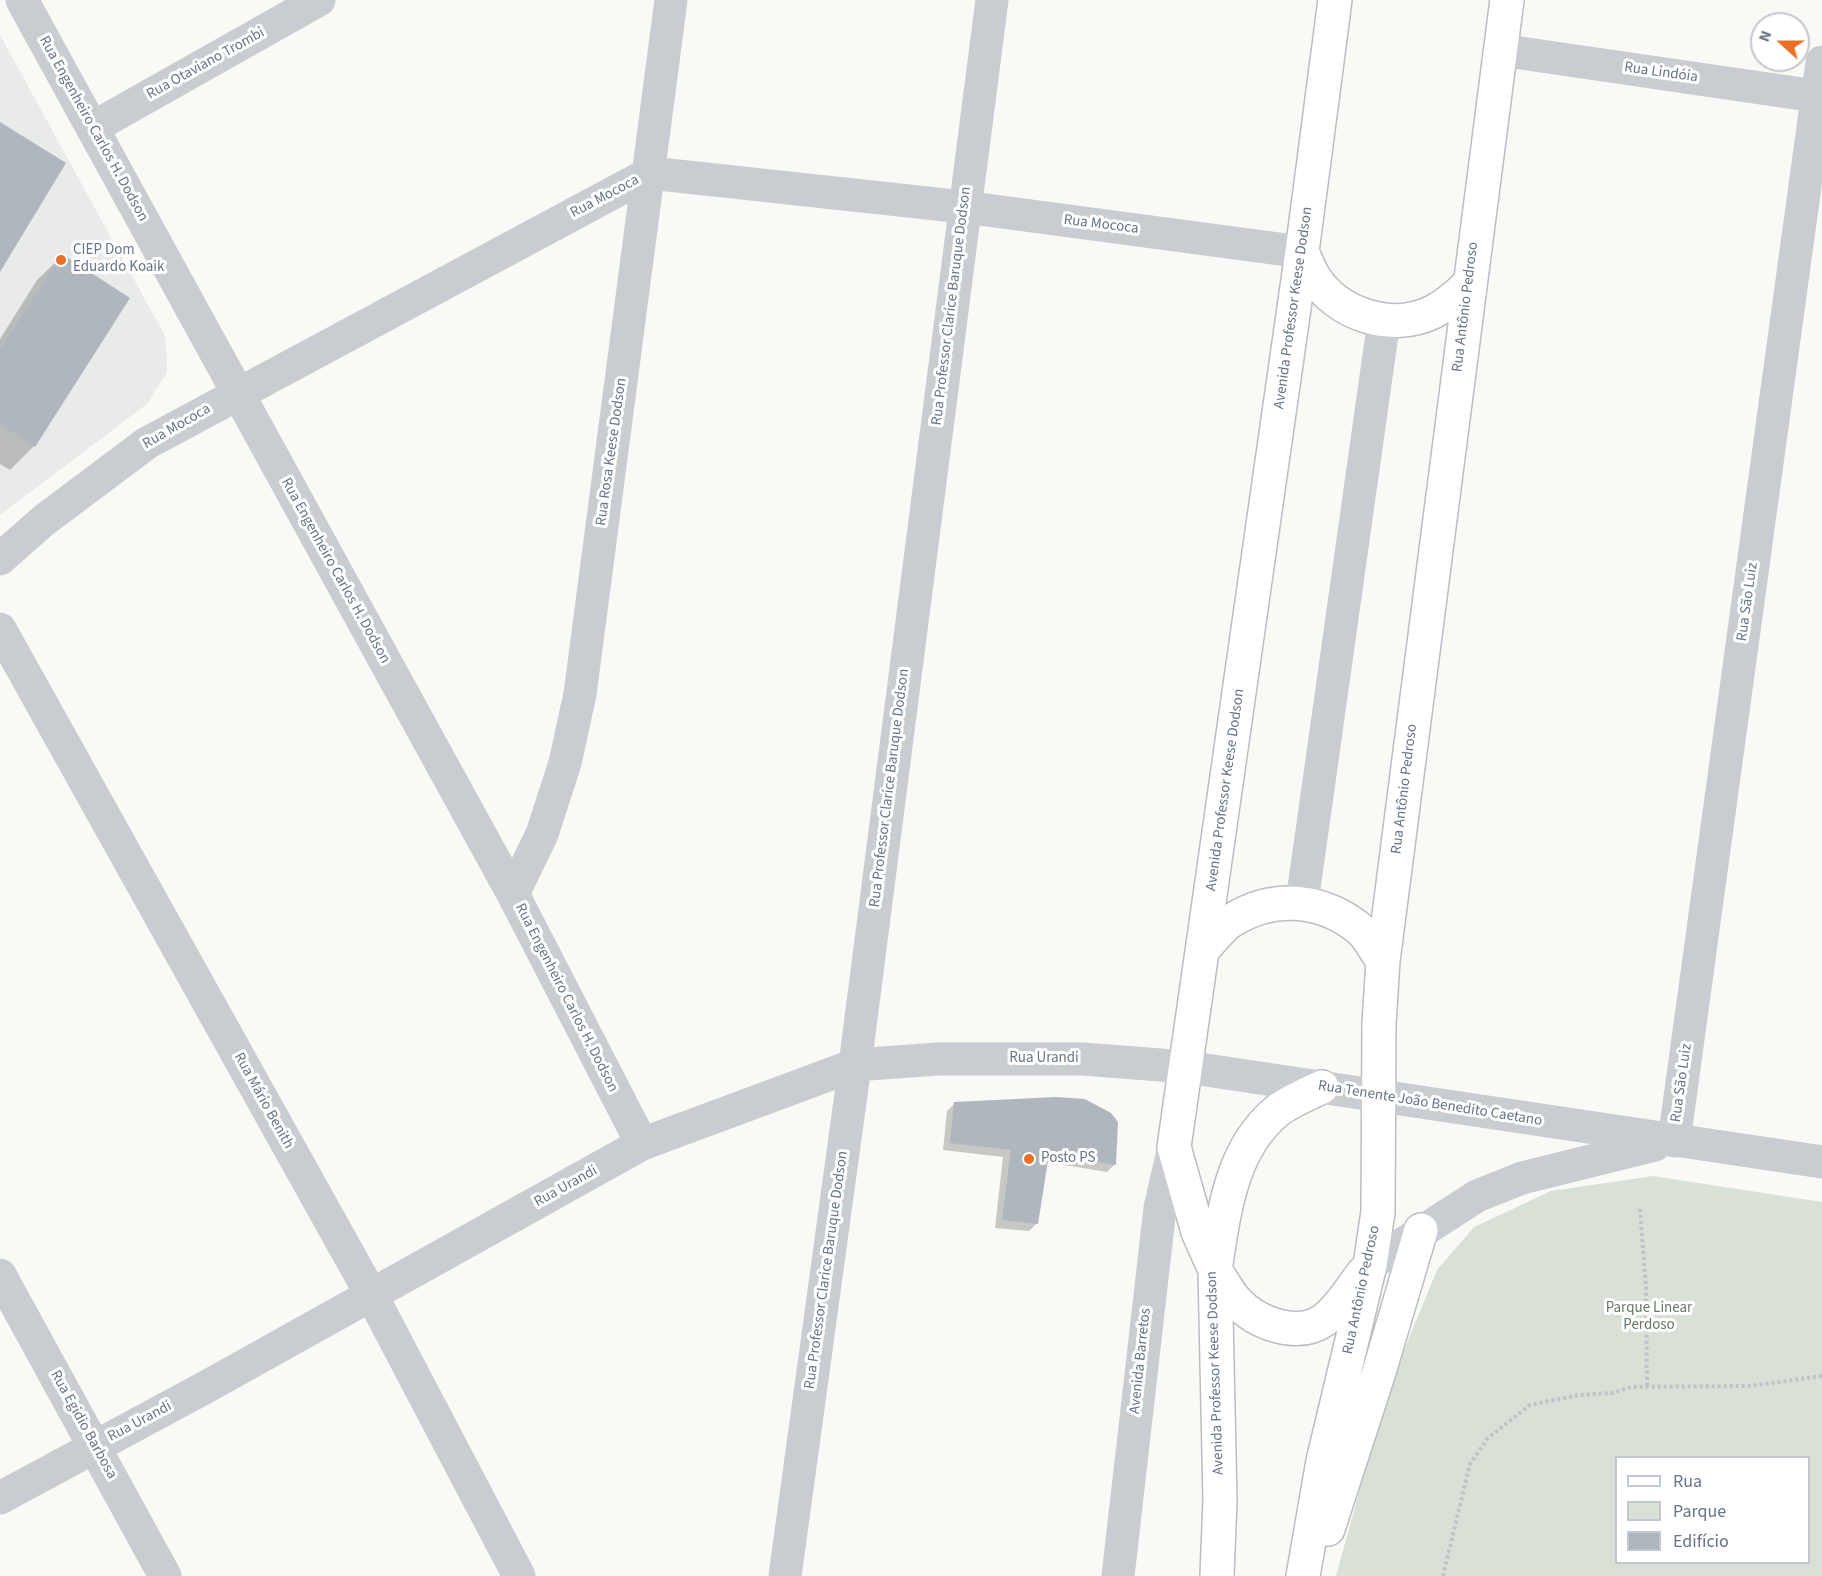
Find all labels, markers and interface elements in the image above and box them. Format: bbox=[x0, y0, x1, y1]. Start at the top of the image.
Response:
north arrow bbox=[1750, 12, 1810, 72]
street label: Rua Otaviano Trombi bbox=[144, 24, 268, 104]
text: N bbox=[1753, 27, 1777, 45]
street label: Rua Engenheiro Carlos H. Dodson bbox=[34, 33, 152, 225]
street label: Rua Lindóia bbox=[1623, 59, 1699, 87]
street label: Rua Mococa bbox=[568, 171, 642, 223]
street label: Rua Professor Clarice Baruque Dodson bbox=[928, 186, 976, 426]
street label: Avenida Professor Keese Dodson bbox=[1271, 206, 1317, 410]
street label: Rua Mococa bbox=[1063, 211, 1139, 239]
street label: Rua Antônio Pedroso bbox=[1449, 241, 1483, 373]
place label: CIEP Dom Eduardo Koaik bbox=[73, 242, 164, 277]
marker: CIEP Dom Eduardo Koaik bbox=[54, 253, 68, 267]
street label: Rua Rosa Keese Dodson bbox=[593, 377, 631, 527]
street label: Rua Mococa bbox=[140, 400, 214, 454]
street label: Rua Engenheiro Carlos H. Dodson bbox=[276, 475, 394, 667]
street label: Rua São Luiz bbox=[1734, 561, 1762, 643]
street label: Rua Professor Clarice Baruque Dodson bbox=[866, 668, 914, 908]
street label: Avenida Professor Keese Dodson bbox=[1203, 688, 1249, 892]
street label: Rua Antônio Pedroso bbox=[1388, 723, 1422, 855]
street label: Rua Engenheiro Carlos H. Dodson bbox=[510, 901, 622, 1095]
street label: Rua São Luiz bbox=[1668, 1042, 1696, 1124]
street label: Rua Mário Benith bbox=[229, 1050, 297, 1152]
street label: Rua Urandi bbox=[1009, 1050, 1079, 1068]
street label: Rua Tenente João Benedito Caetano bbox=[1317, 1077, 1543, 1131]
street label: Rua Professor Clarice Baruque Dodson bbox=[801, 1150, 853, 1390]
place label: Posto PS bbox=[1041, 1150, 1096, 1168]
marker: Posto PS bbox=[1022, 1152, 1036, 1166]
street label: Rua Urandi bbox=[531, 1162, 601, 1212]
street label: Rua Antônio Pedroso bbox=[1340, 1224, 1384, 1356]
street label: Avenida Professor Keese Dodson bbox=[1203, 1271, 1229, 1475]
park label: Parque Linear Perdoso bbox=[1606, 1300, 1692, 1335]
street label: Avenida Barretos bbox=[1126, 1307, 1156, 1415]
street label: Rua Egidio Barbosa bbox=[46, 1368, 120, 1482]
street label: Rua Urandi bbox=[105, 1398, 175, 1446]
legend bbox=[1615, 1456, 1810, 1564]
text: Rua bbox=[1673, 1469, 1702, 1494]
text: Parque bbox=[1673, 1499, 1726, 1524]
text: Edifício bbox=[1673, 1529, 1729, 1554]

